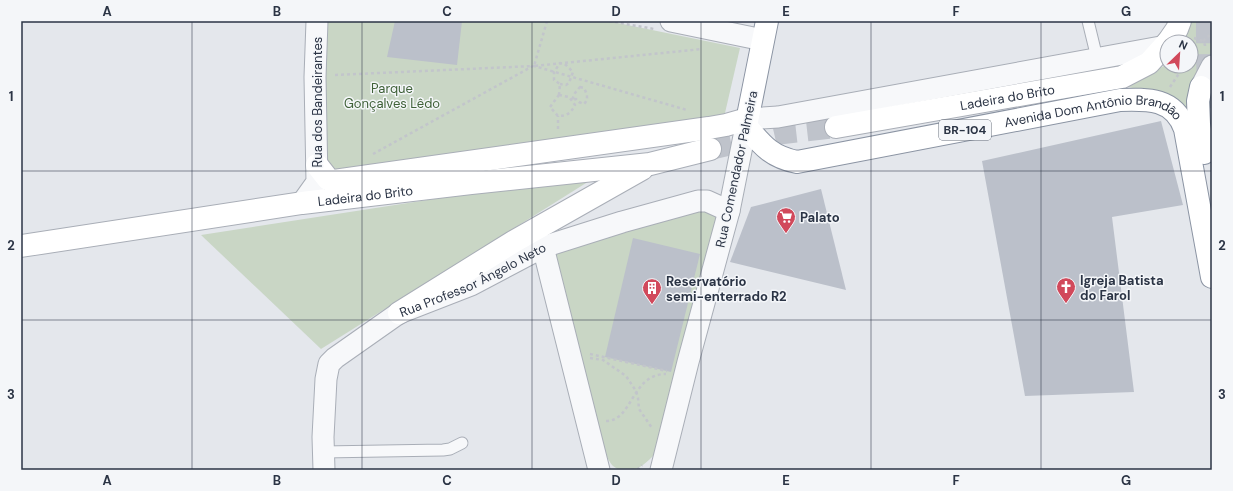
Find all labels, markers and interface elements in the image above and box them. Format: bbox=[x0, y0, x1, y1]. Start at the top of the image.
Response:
text: A bbox=[102, 3, 112, 20]
text: B bbox=[273, 3, 281, 20]
text: C bbox=[442, 3, 452, 20]
text: D bbox=[611, 3, 621, 20]
text: E bbox=[782, 3, 790, 20]
text: F bbox=[952, 3, 960, 20]
text: G bbox=[1121, 3, 1131, 20]
north arrow bbox=[1159, 34, 1199, 74]
street label: Rua dos Bandeirantes bbox=[309, 37, 326, 167]
text: N bbox=[1177, 37, 1190, 53]
park label: Parque Gonçalves Lêdo bbox=[344, 80, 440, 112]
street label: Ladeira do Brito bbox=[959, 81, 1056, 114]
text: 1 bbox=[9, 88, 13, 105]
text: 1 bbox=[1220, 88, 1224, 105]
street label: Rua Comendador Palmeira bbox=[712, 89, 761, 249]
text: Avenida Dom Antônio Brandão bbox=[1003, 92, 1186, 131]
street label: Avenida Dom Antônio Brandão bbox=[999, 115, 1183, 131]
road number: BR-104 bbox=[939, 120, 991, 140]
street label: Ladeira do Brito bbox=[317, 182, 414, 210]
supermarket icon: Palato bbox=[775, 206, 797, 234]
place label: Palato bbox=[800, 209, 840, 226]
text: 2 bbox=[7, 237, 15, 254]
text: 2 bbox=[1218, 237, 1226, 254]
street label: Rua Professor Ângelo Neto bbox=[397, 239, 549, 321]
place label: Igreja Batista do Farol bbox=[1080, 272, 1164, 304]
place label: Reservatório semi-enterrado R2 bbox=[666, 273, 787, 305]
church icon: Igreja Batista do Farol bbox=[1055, 276, 1077, 304]
building icon: Reservatório semi-enterrado R2 bbox=[641, 277, 663, 305]
text: 3 bbox=[7, 386, 15, 403]
text: 3 bbox=[1218, 386, 1226, 403]
text: A bbox=[102, 472, 112, 489]
text: B bbox=[273, 472, 281, 489]
text: C bbox=[442, 472, 452, 489]
text: D bbox=[611, 472, 621, 489]
text: E bbox=[782, 472, 790, 489]
text: F bbox=[952, 472, 960, 489]
text: G bbox=[1121, 472, 1131, 489]

